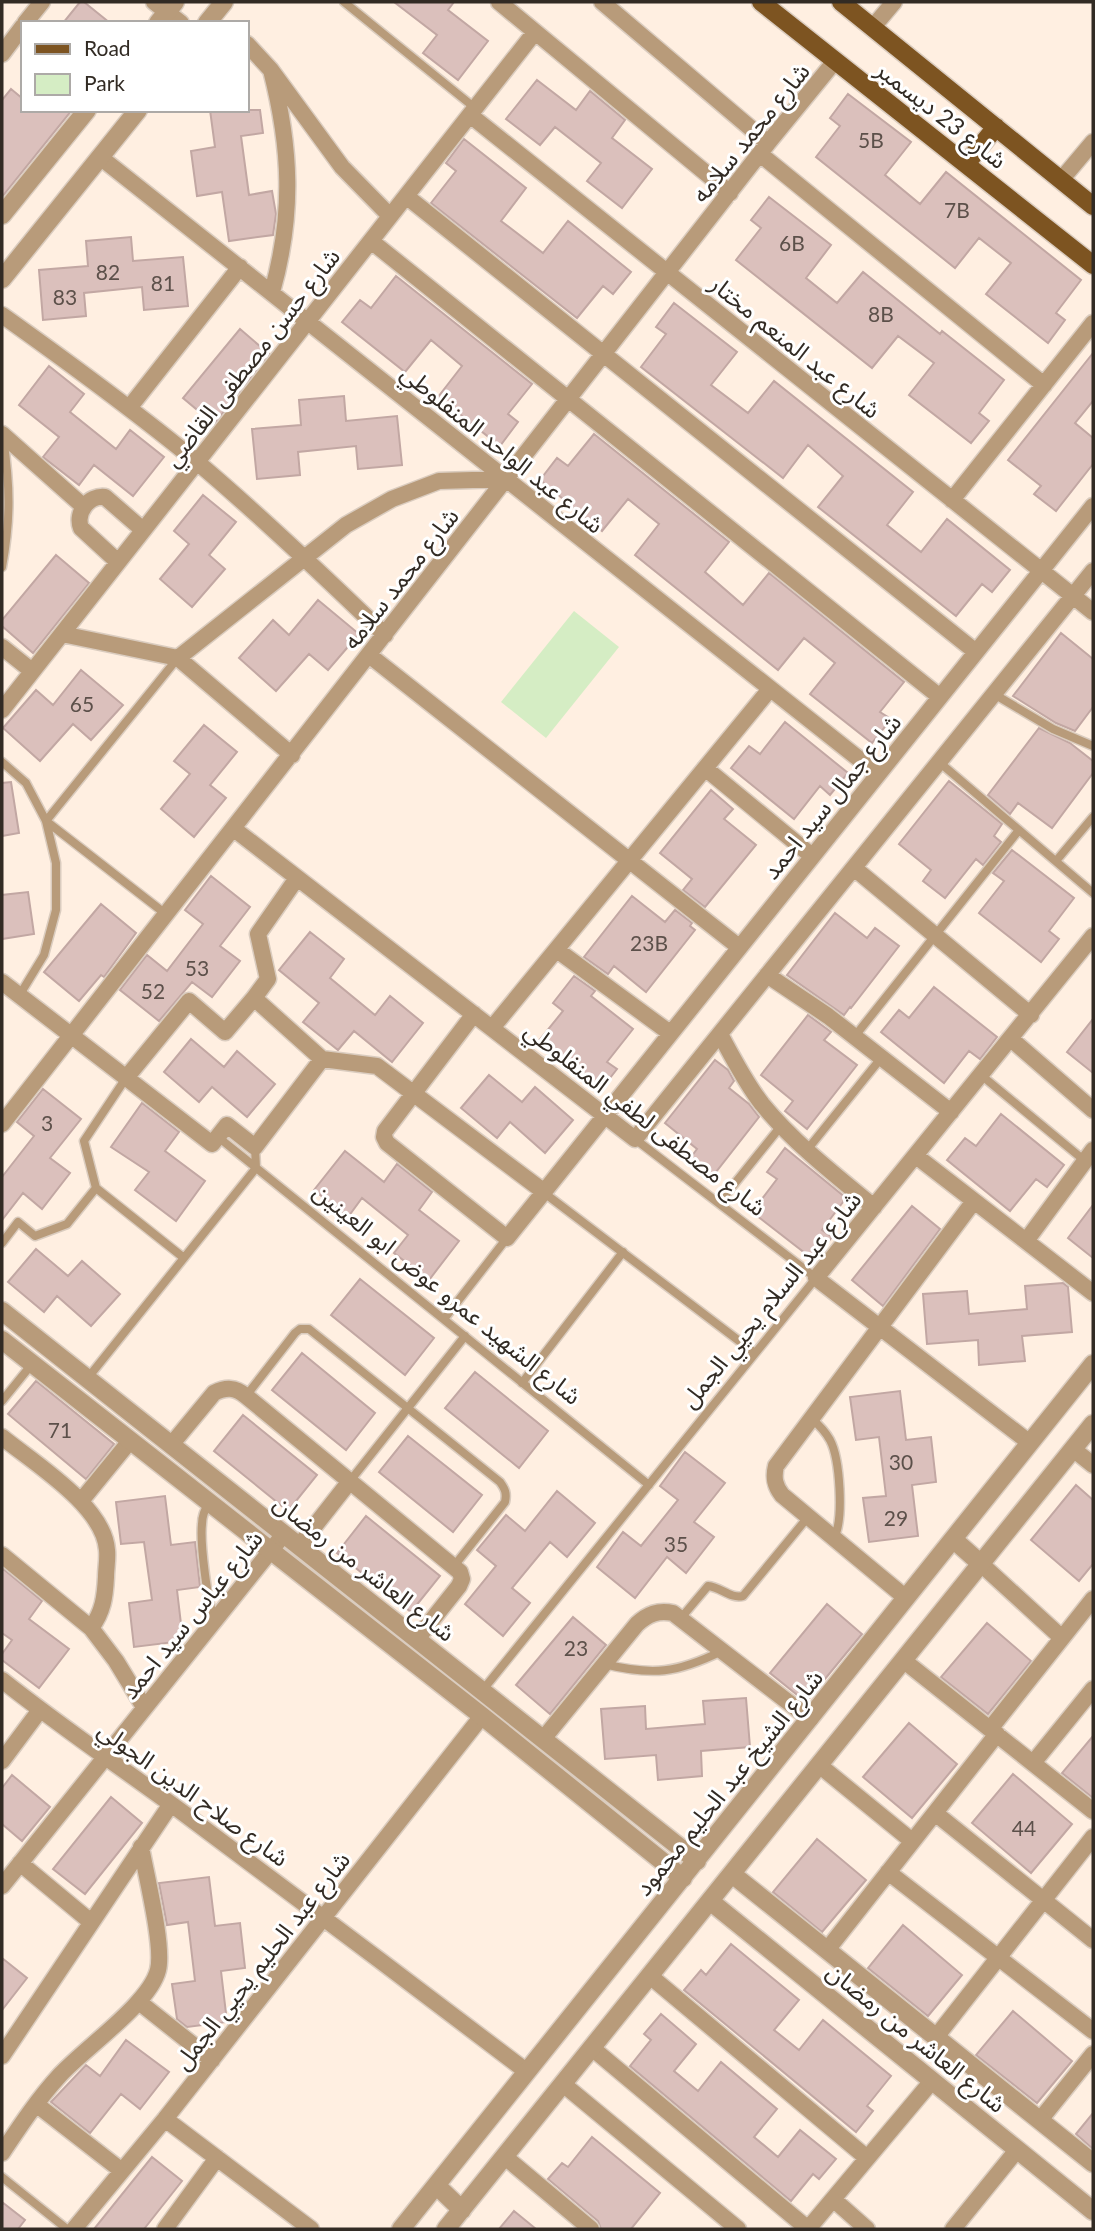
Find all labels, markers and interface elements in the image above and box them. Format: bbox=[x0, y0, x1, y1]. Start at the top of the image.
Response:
legend bbox=[21, 21, 248, 112]
text: Road bbox=[84, 35, 131, 60]
street label: شارع 23 ديسمبر bbox=[868, 53, 1013, 177]
street label: شارع محمد سلامه bbox=[685, 56, 818, 210]
text: Park bbox=[84, 70, 125, 95]
house number: 5B bbox=[858, 127, 884, 152]
house number: 7B bbox=[944, 197, 970, 222]
house number: 6B bbox=[779, 230, 805, 255]
street label: شارع حسن مصطفى القاضي bbox=[157, 242, 350, 475]
house number: 82 bbox=[96, 259, 120, 284]
street label: شارع عبد المنعم مختار bbox=[702, 268, 887, 427]
house number: 81 bbox=[151, 270, 175, 295]
house number: 83 bbox=[53, 284, 77, 309]
house number: 8B bbox=[868, 301, 894, 326]
street label: شارع عبد الواحد المنفلوطي bbox=[392, 357, 610, 543]
street label: شارع محمد سلامه bbox=[336, 502, 467, 657]
house number: 65 bbox=[70, 691, 94, 716]
street label: شارع جمال سيد احمد bbox=[756, 708, 910, 887]
house number: 23B bbox=[630, 930, 668, 955]
house number: 53 bbox=[185, 955, 209, 980]
house number: 52 bbox=[141, 978, 165, 1003]
street label: شارع مصطفى لطفي المنفلوطي bbox=[516, 1015, 772, 1226]
house number: 3 bbox=[41, 1110, 53, 1135]
street label: شارع الشهيد عمرو عوض ابو العينين bbox=[306, 1176, 588, 1413]
street label: شارع عبد السلام يحيي الجمل bbox=[674, 1185, 871, 1417]
house number: 71 bbox=[48, 1417, 72, 1442]
house number: 30 bbox=[889, 1449, 913, 1474]
street label: شارع العاشر من رمضان bbox=[266, 1487, 461, 1650]
house number: 29 bbox=[884, 1505, 908, 1530]
street label: شارع عباس سيد احمد bbox=[114, 1524, 271, 1707]
house number: 35 bbox=[664, 1531, 688, 1556]
house number: 23 bbox=[564, 1635, 588, 1660]
street label: شارع الشيخ عبد الحليم محمود bbox=[628, 1663, 831, 1904]
street label: شارع صلاح الدين الجولي bbox=[90, 1714, 295, 1876]
house number: 44 bbox=[1012, 1815, 1036, 1840]
street label: شارع عبد الحليم يحيي الجمل bbox=[167, 1845, 360, 2078]
street label: شارع العاشر من رمضان bbox=[819, 1956, 1012, 2121]

